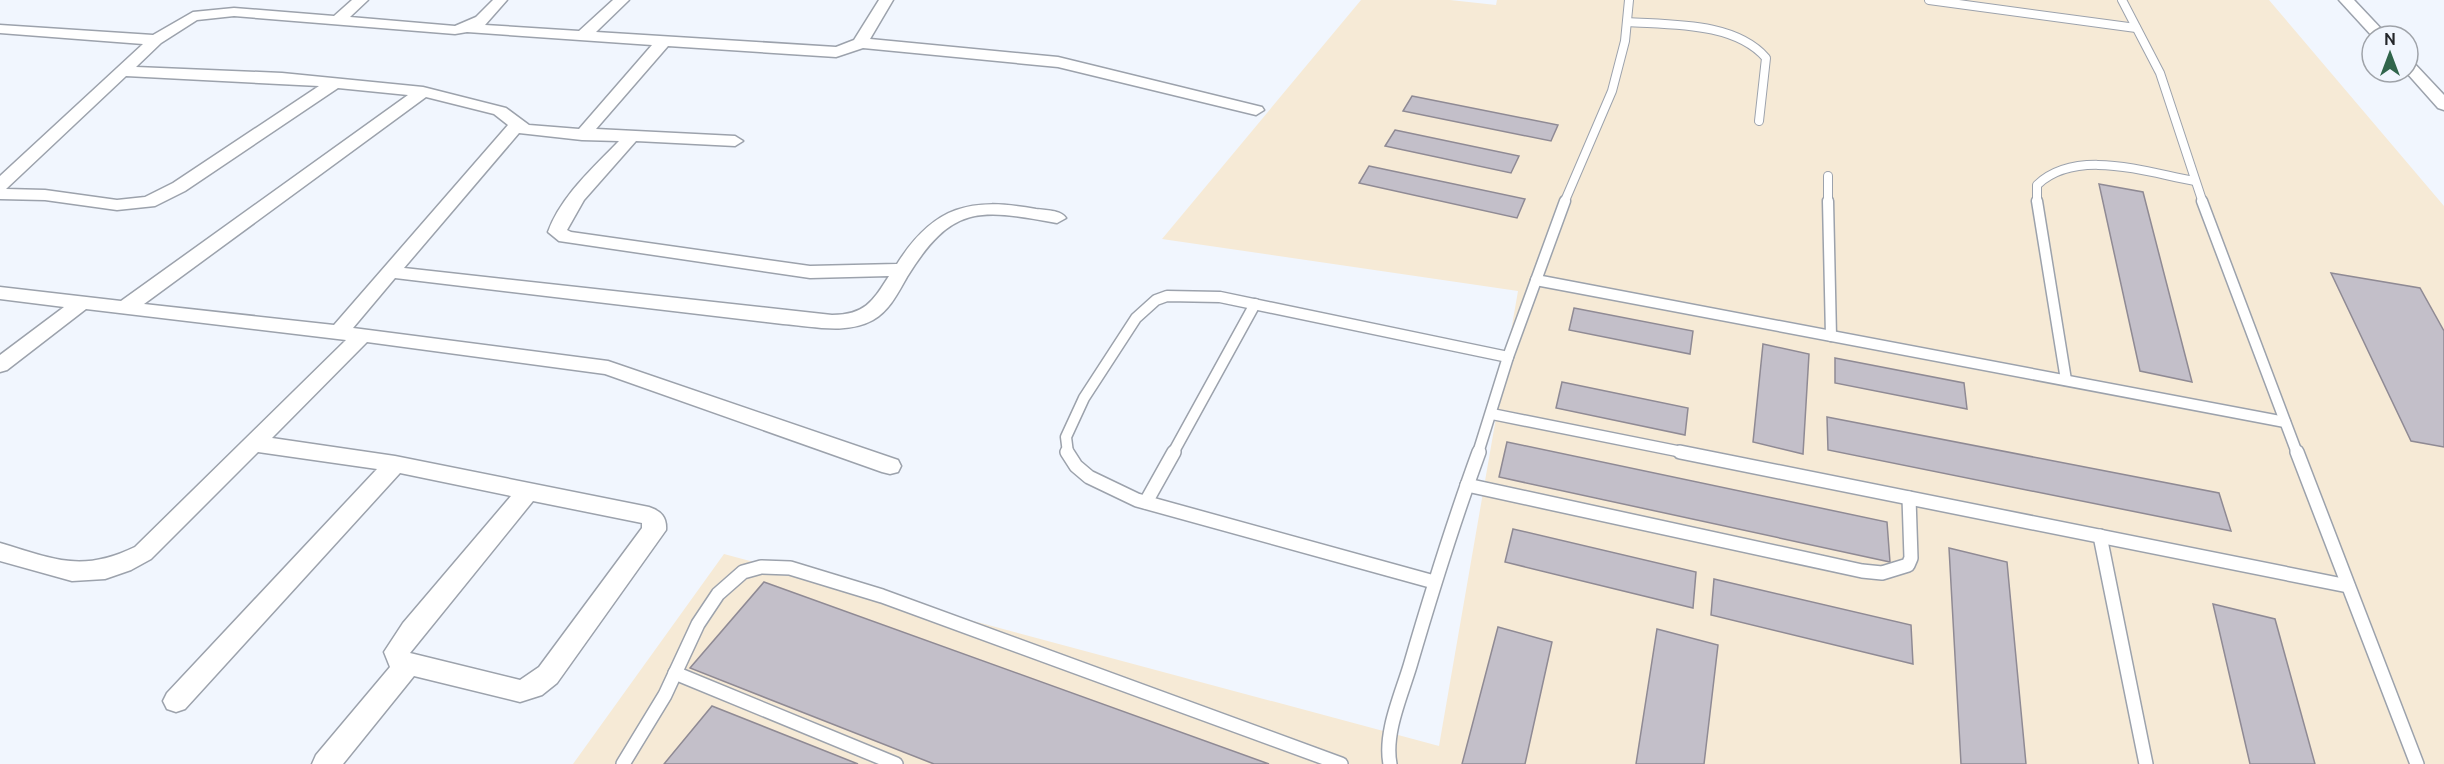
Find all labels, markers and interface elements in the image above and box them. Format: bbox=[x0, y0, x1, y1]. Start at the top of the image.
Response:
north arrow bbox=[2360, 24, 2420, 84]
text: N bbox=[2384, 30, 2396, 48]

